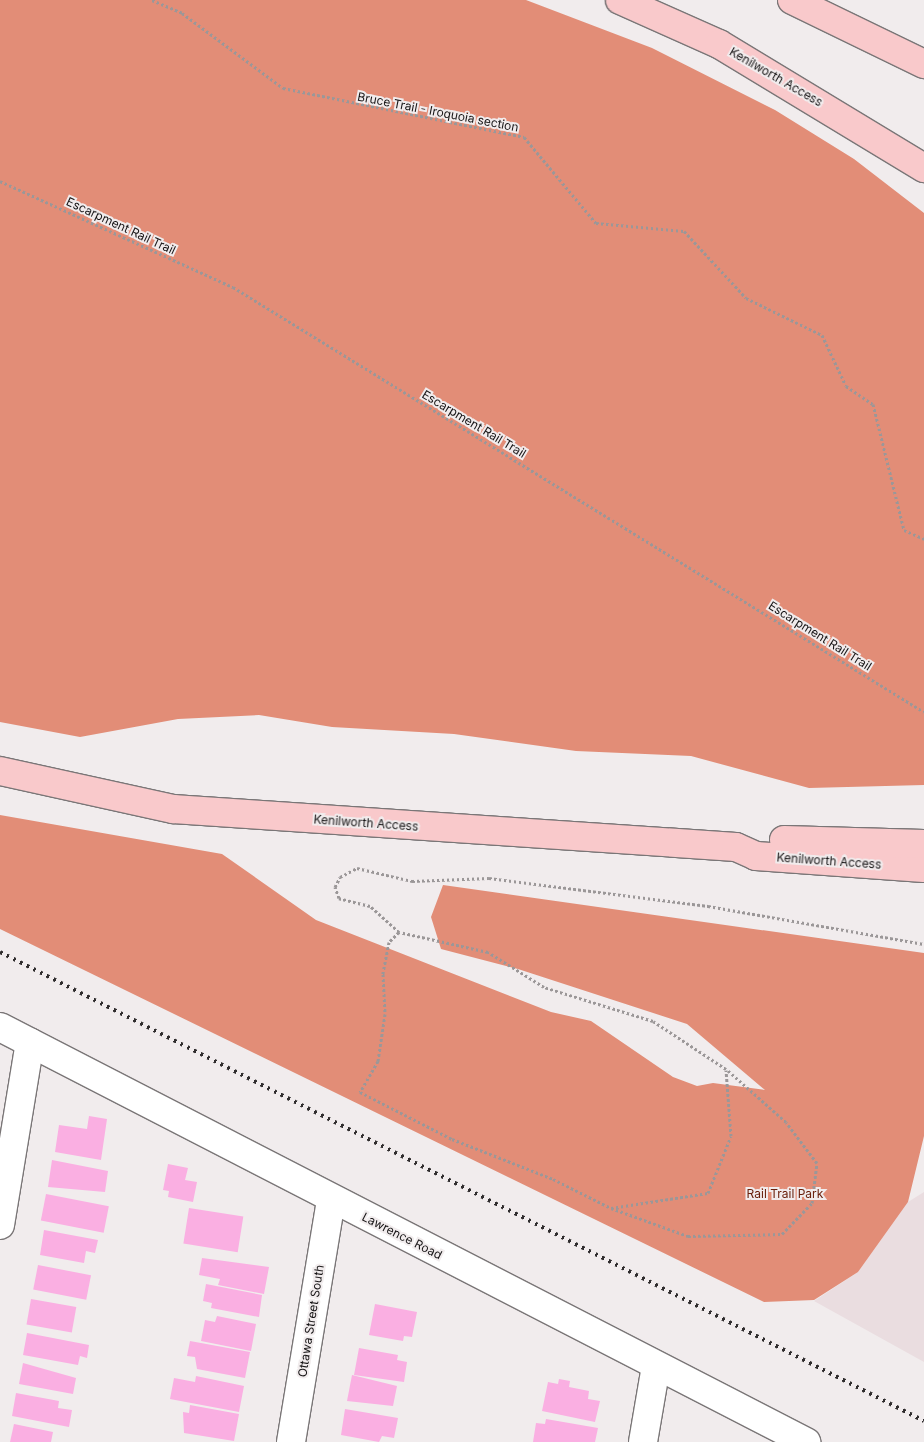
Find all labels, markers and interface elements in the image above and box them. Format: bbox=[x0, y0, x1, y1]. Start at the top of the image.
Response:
street label: Kenilworth Access bbox=[727, 45, 825, 109]
street label: Bruce Trail - Iroquoia section bbox=[356, 89, 520, 135]
street label: Escarpment Rail Trail bbox=[64, 194, 178, 258]
street label: Escarpment Rail Trail bbox=[419, 387, 529, 461]
street label: Escarpment Rail Trail bbox=[766, 598, 874, 674]
street label: Kenilworth Access bbox=[313, 812, 419, 834]
street label: Kenilworth Access bbox=[776, 850, 882, 872]
park label: Rail Trail Park bbox=[747, 1187, 823, 1201]
street label: Lawrence Road bbox=[360, 1210, 444, 1262]
street label: Ottawa Street South bbox=[295, 1264, 327, 1378]

